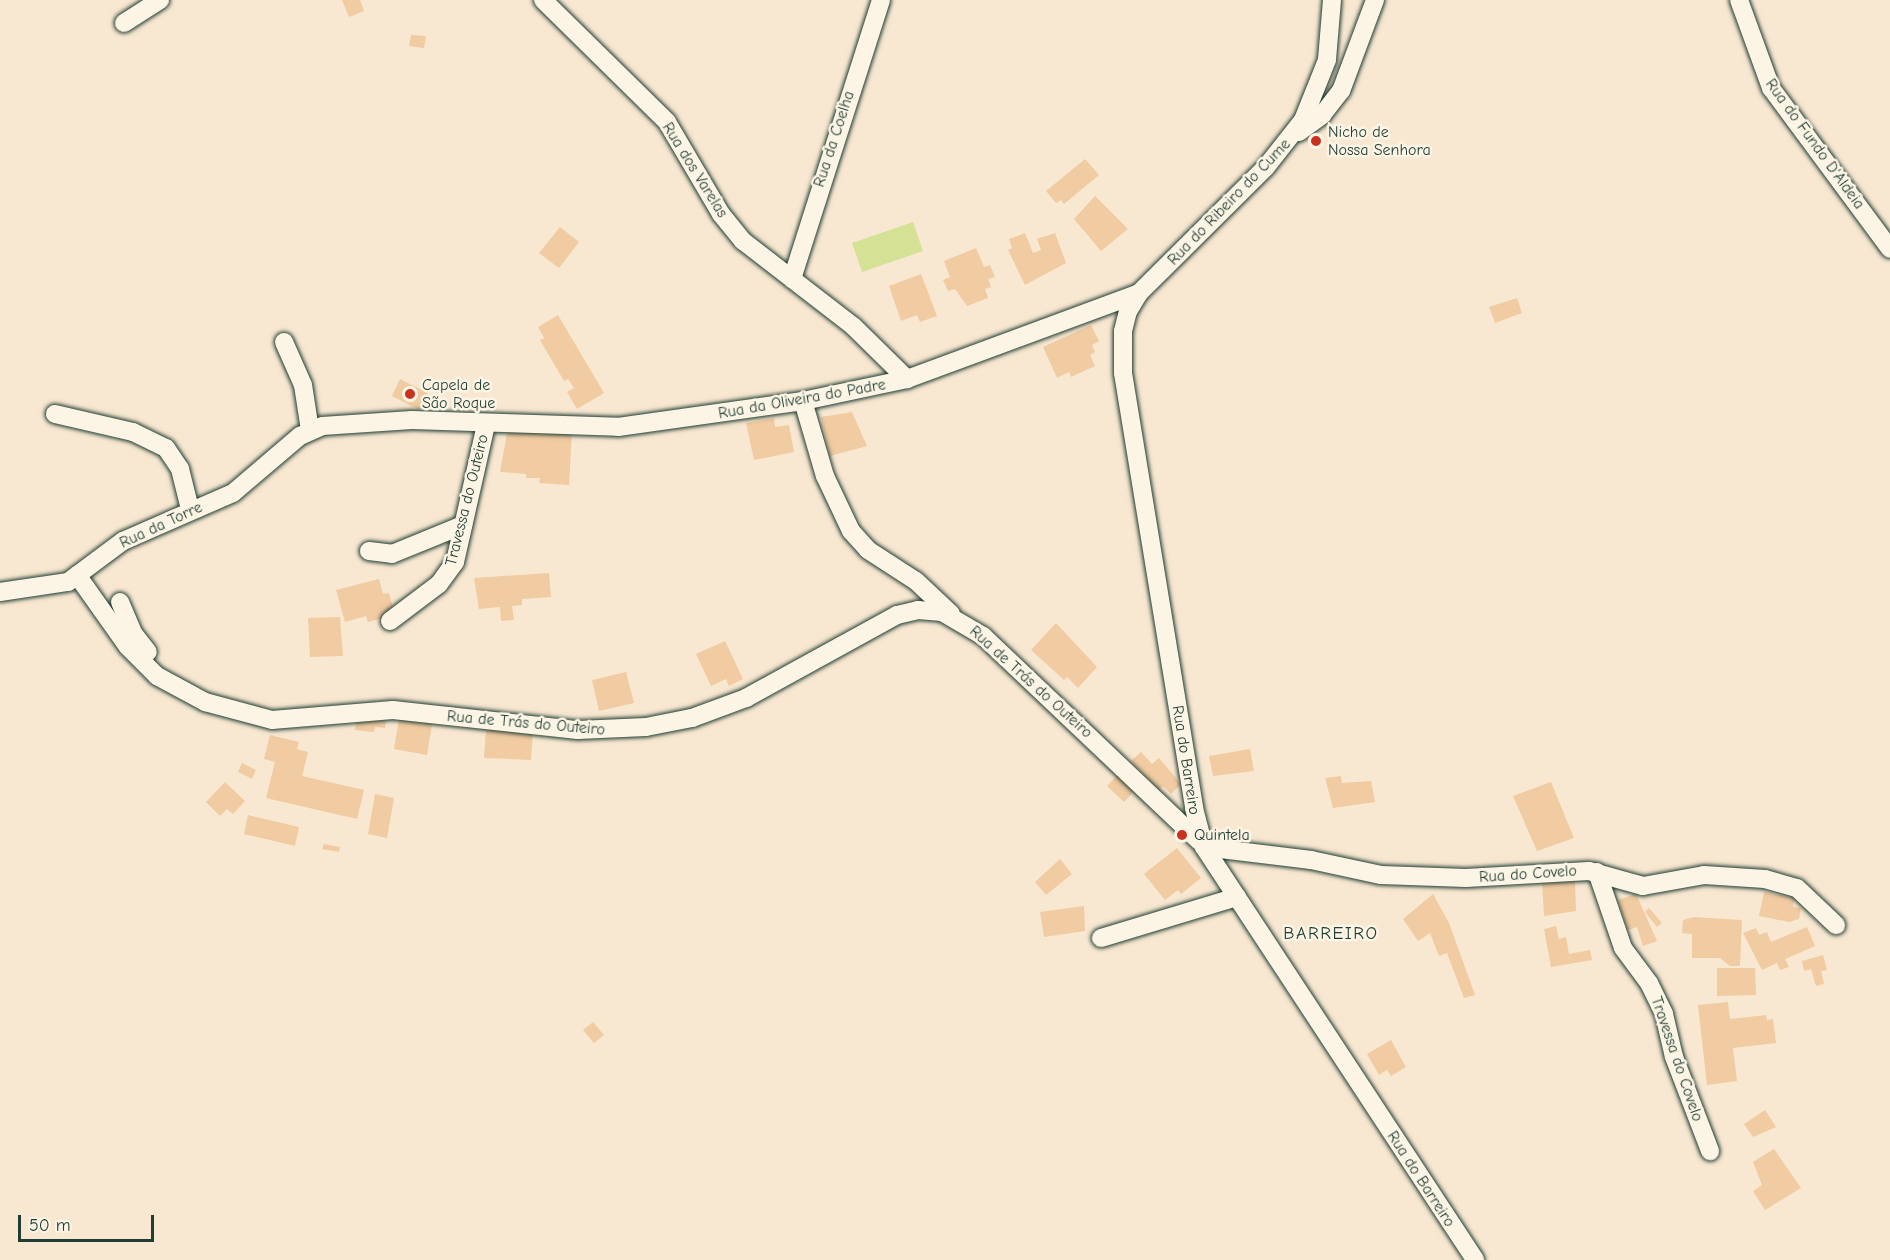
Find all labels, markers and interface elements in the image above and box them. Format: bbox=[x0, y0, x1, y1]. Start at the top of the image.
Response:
street label: Rua do Fundo D'Aldeia bbox=[1761, 75, 1869, 213]
street label: Rua da Coelha bbox=[809, 88, 859, 190]
street label: Rua dos Varelas bbox=[658, 119, 732, 221]
place label: Nicho de Nossa Senhora bbox=[1328, 122, 1431, 160]
marker: Nicho de Nossa Senhora bbox=[1309, 134, 1323, 148]
street label: Rua do Ribeiro do Cume bbox=[1164, 135, 1294, 269]
place label: Capela de São Roque bbox=[422, 375, 495, 413]
street label: Rua da Oliveira do Padre bbox=[717, 375, 887, 423]
marker: Capela de São Roque bbox=[403, 387, 417, 401]
street label: Travessa do Outeiro bbox=[441, 432, 493, 568]
street label: Rua da Torre bbox=[117, 497, 205, 553]
street label: Rua de Trás do Outeiro bbox=[966, 622, 1096, 742]
street label: Rua do Barreiro bbox=[1168, 704, 1204, 816]
street label: Rua de Trás do Outeiro bbox=[446, 707, 606, 739]
place label: Quintela bbox=[1194, 825, 1250, 845]
marker: Quintela bbox=[1175, 828, 1189, 842]
street label: Rua do Covelo bbox=[1478, 861, 1578, 887]
district label: BARREIRO bbox=[1283, 923, 1379, 945]
street label: Travessa do Covelo bbox=[1647, 994, 1707, 1124]
street label: Rua do Barreiro bbox=[1383, 1127, 1459, 1231]
scale bar bbox=[21, 1203, 158, 1241]
text: 50 m bbox=[29, 1215, 71, 1236]

